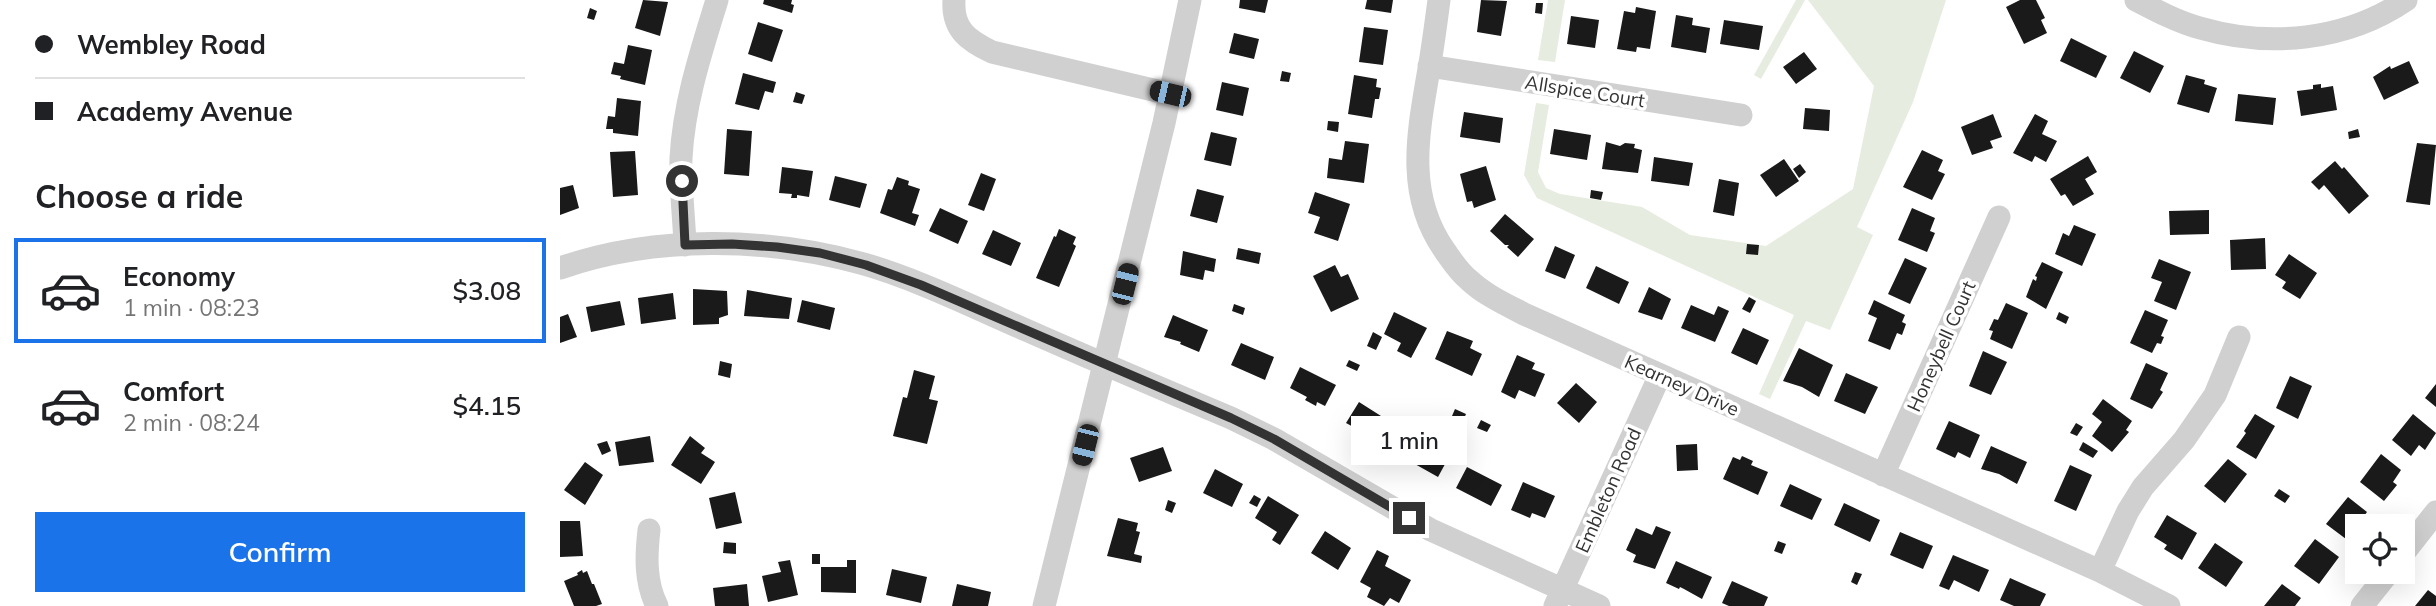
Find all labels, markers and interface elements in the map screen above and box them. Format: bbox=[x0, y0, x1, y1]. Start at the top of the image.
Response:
text: Wembley Road bbox=[77, 28, 266, 61]
street label: Allspice Court bbox=[1523, 70, 1647, 112]
car bbox=[1148, 79, 1193, 109]
text: Academy Avenue bbox=[77, 95, 293, 128]
route start bbox=[666, 165, 698, 197]
text: Choose a ride bbox=[35, 176, 243, 216]
icon: car bbox=[39, 259, 102, 322]
text: Economy bbox=[123, 260, 235, 293]
car bbox=[1110, 261, 1141, 307]
text: $3.08 bbox=[452, 274, 521, 307]
street label: Honeybell Court bbox=[1901, 277, 1981, 415]
text: 1 min · 08:23 bbox=[123, 293, 260, 322]
street label: Kearney Drive bbox=[1621, 349, 1743, 421]
icon: car bbox=[39, 374, 102, 437]
text: Comfort bbox=[123, 375, 224, 408]
text: $4.15 bbox=[452, 389, 521, 422]
text: 2 min · 08:24 bbox=[123, 408, 260, 437]
callout: 1 min bbox=[1351, 416, 1467, 466]
car bbox=[1070, 422, 1101, 468]
street label: Embleton Road bbox=[1570, 424, 1646, 556]
text: 1 min bbox=[1379, 426, 1439, 455]
route end bbox=[1393, 502, 1425, 534]
button: Confirm bbox=[35, 512, 525, 592]
map controls bbox=[2345, 514, 2415, 584]
button: locate bbox=[2345, 514, 2415, 584]

